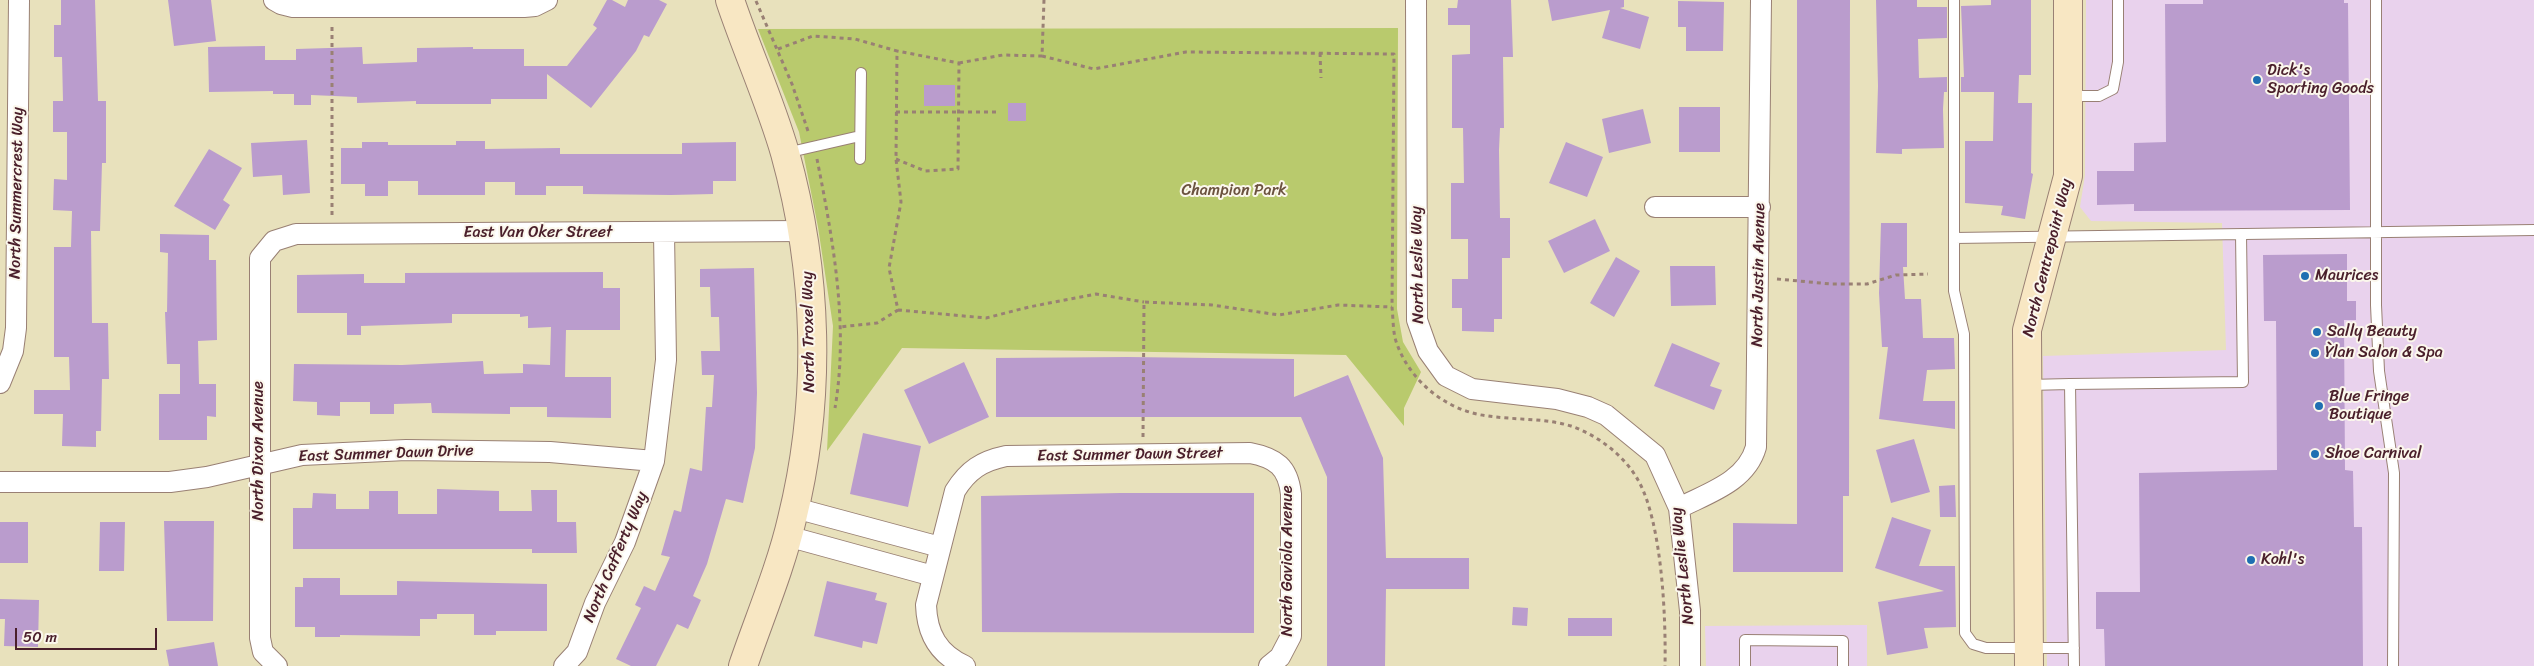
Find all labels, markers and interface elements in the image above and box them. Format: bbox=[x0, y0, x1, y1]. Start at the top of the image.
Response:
place label: Dick's Sporting Goods bbox=[2267, 61, 2374, 99]
marker: Dick's Sporting Goods bbox=[2251, 74, 2263, 86]
street label: North Summercrest Way bbox=[6, 107, 28, 279]
street label: North Centrepoint Way bbox=[2019, 177, 2077, 339]
park label: Champion Park bbox=[1181, 181, 1287, 201]
street label: North Justin Avenue bbox=[1748, 203, 1770, 347]
street label: North Leslie Way bbox=[1407, 206, 1429, 324]
street label: East Van Oker Street bbox=[464, 223, 612, 243]
place label: Maurices bbox=[2315, 266, 2378, 286]
marker: Maurices bbox=[2299, 270, 2311, 282]
street label: North Troxel Way bbox=[798, 271, 820, 393]
place label: Sally Beauty bbox=[2327, 322, 2417, 342]
marker: Sally Beauty bbox=[2311, 326, 2323, 338]
place label: Ỳlan Salon & Spa bbox=[2325, 343, 2443, 363]
marker: Ỳlan Salon & Spa bbox=[2309, 347, 2321, 359]
street label: North Dixon Avenue bbox=[249, 381, 269, 521]
place label: Blue Fringe Boutique bbox=[2329, 387, 2409, 425]
marker: Blue Fringe Boutique bbox=[2313, 400, 2325, 412]
street label: East Summer Dawn Drive bbox=[298, 441, 474, 467]
street label: East Summer Dawn Street bbox=[1037, 444, 1223, 466]
place label: Shoe Carnival bbox=[2325, 444, 2422, 464]
marker: Shoe Carnival bbox=[2309, 448, 2321, 460]
street label: North Gaviola Avenue bbox=[1278, 486, 1298, 636]
street label: North Cafferty Way bbox=[580, 489, 652, 625]
street label: North Leslie Way bbox=[1667, 506, 1699, 626]
place label: Kohl's bbox=[2261, 550, 2304, 570]
marker: Kohl's bbox=[2245, 554, 2257, 566]
scale bar bbox=[18, 618, 160, 650]
text: 50 m bbox=[23, 624, 57, 650]

